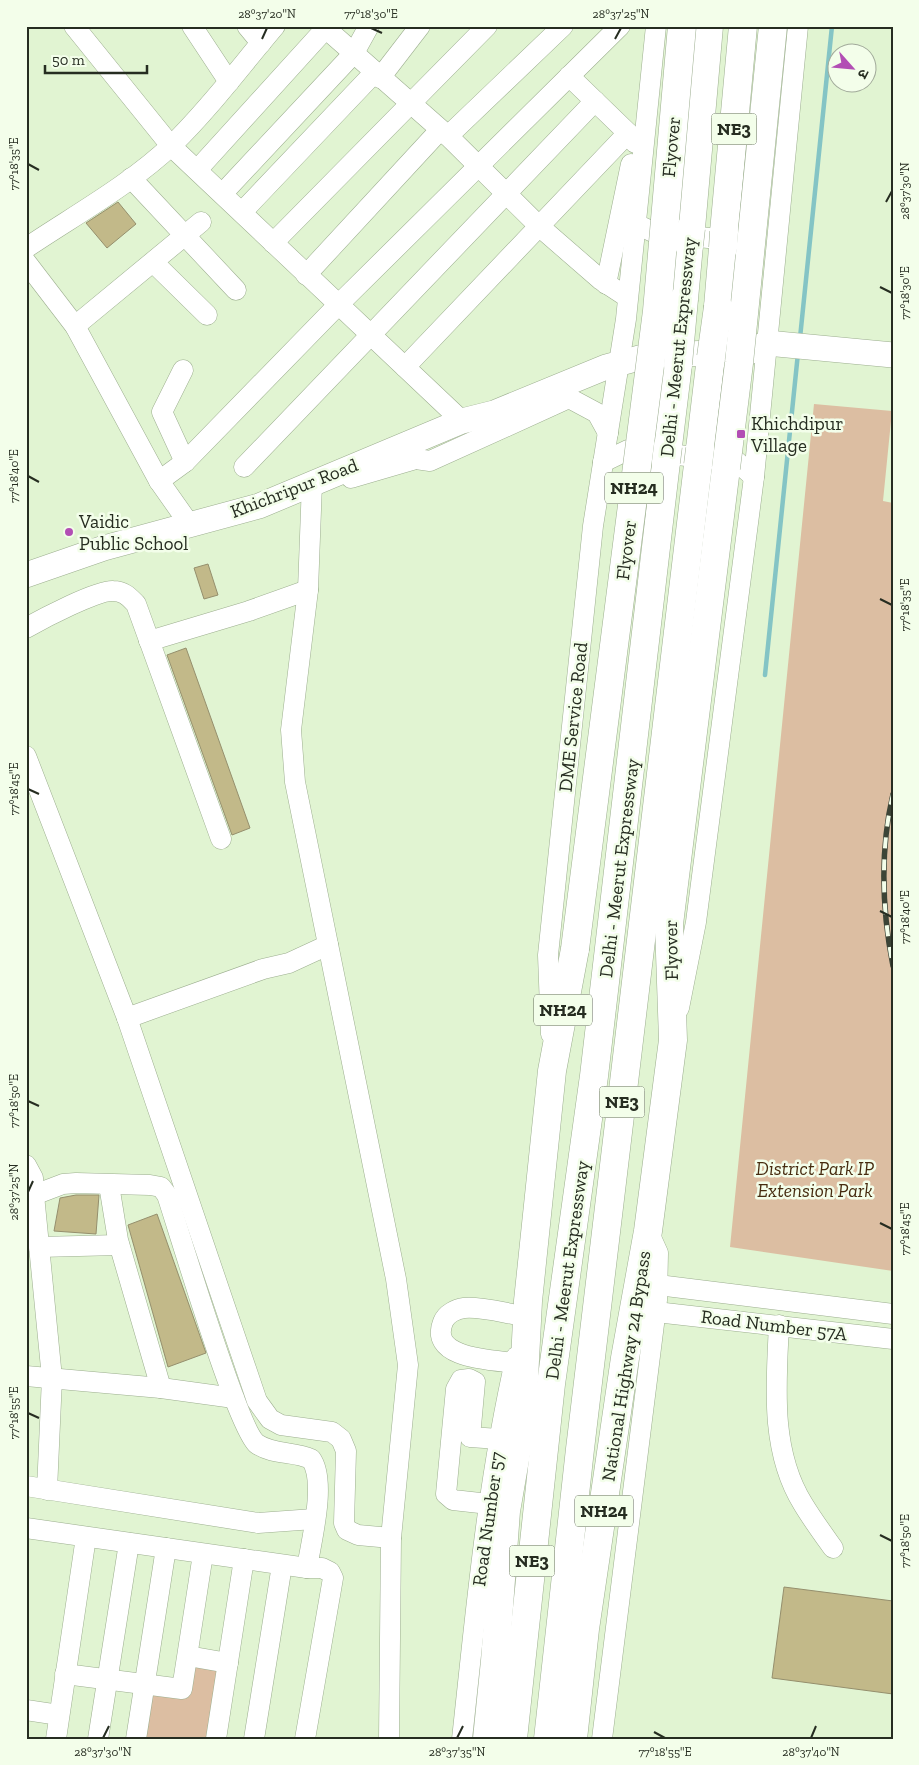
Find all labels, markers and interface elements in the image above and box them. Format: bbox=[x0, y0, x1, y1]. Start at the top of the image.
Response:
text: 28°37'20"N bbox=[238, 7, 296, 21]
text: 77°18'30"E bbox=[344, 7, 398, 21]
text: 28°37'25"N bbox=[593, 7, 650, 21]
scale bar bbox=[45, 42, 148, 74]
north arrow bbox=[826, 42, 876, 92]
text: 50 m bbox=[52, 51, 85, 69]
text: उ bbox=[853, 66, 873, 82]
road number: NE3 bbox=[712, 114, 756, 144]
street label: Flyover bbox=[657, 116, 685, 178]
text: 77°18'35"E bbox=[7, 138, 21, 190]
text: 28°37'30"N bbox=[898, 162, 912, 220]
street label: Delhi - Meerut Expressway bbox=[655, 236, 701, 458]
text: 77°18'30"E bbox=[898, 266, 912, 320]
place label: Khichdipur Village bbox=[750, 412, 843, 457]
marker: Khichdipur Village bbox=[735, 428, 747, 440]
text: 77°18'40"E bbox=[7, 449, 21, 503]
street label: Khichripur Road bbox=[227, 453, 362, 523]
road number: NH24 bbox=[605, 472, 663, 503]
place label: Vaidic Public School bbox=[78, 510, 188, 555]
street label: Flyover bbox=[611, 519, 641, 581]
marker: Vaidic Public School bbox=[63, 526, 75, 538]
text: 77°18'35"E bbox=[898, 579, 912, 631]
street label: DME Service Road bbox=[554, 640, 592, 793]
street label: Delhi - Meerut Expressway bbox=[594, 757, 644, 979]
text: 77°18'45"E bbox=[7, 762, 21, 816]
text: 77°18'40"E bbox=[898, 890, 912, 944]
street label: Flyover bbox=[659, 920, 683, 980]
road number: NH24 bbox=[534, 994, 592, 1026]
text: 77°18'50"E bbox=[7, 1074, 21, 1128]
road number: NE3 bbox=[600, 1086, 644, 1118]
park label: District Park IP Extension Park bbox=[756, 1157, 874, 1202]
street label: Delhi - Meerut Expressway bbox=[540, 1159, 594, 1381]
text: 28°37'25"N bbox=[7, 1163, 21, 1220]
text: 77°18'45"E bbox=[898, 1202, 912, 1256]
street label: National Highway 24 Bypass bbox=[596, 1249, 656, 1483]
street label: Road Number 57A bbox=[700, 1305, 849, 1345]
text: 77°18'55"E bbox=[7, 1386, 21, 1440]
street label: Road Number 57 bbox=[467, 1450, 509, 1588]
road number: NH24 bbox=[575, 1495, 633, 1526]
text: 77°18'50"E bbox=[898, 1514, 912, 1568]
road number: NE3 bbox=[510, 1545, 554, 1576]
text: 28°37'30"N bbox=[74, 1745, 132, 1759]
text: 28°37'35"N bbox=[429, 1745, 485, 1759]
text: 77°18'55"E bbox=[638, 1745, 692, 1759]
text: 28°37'40"N bbox=[782, 1745, 840, 1759]

